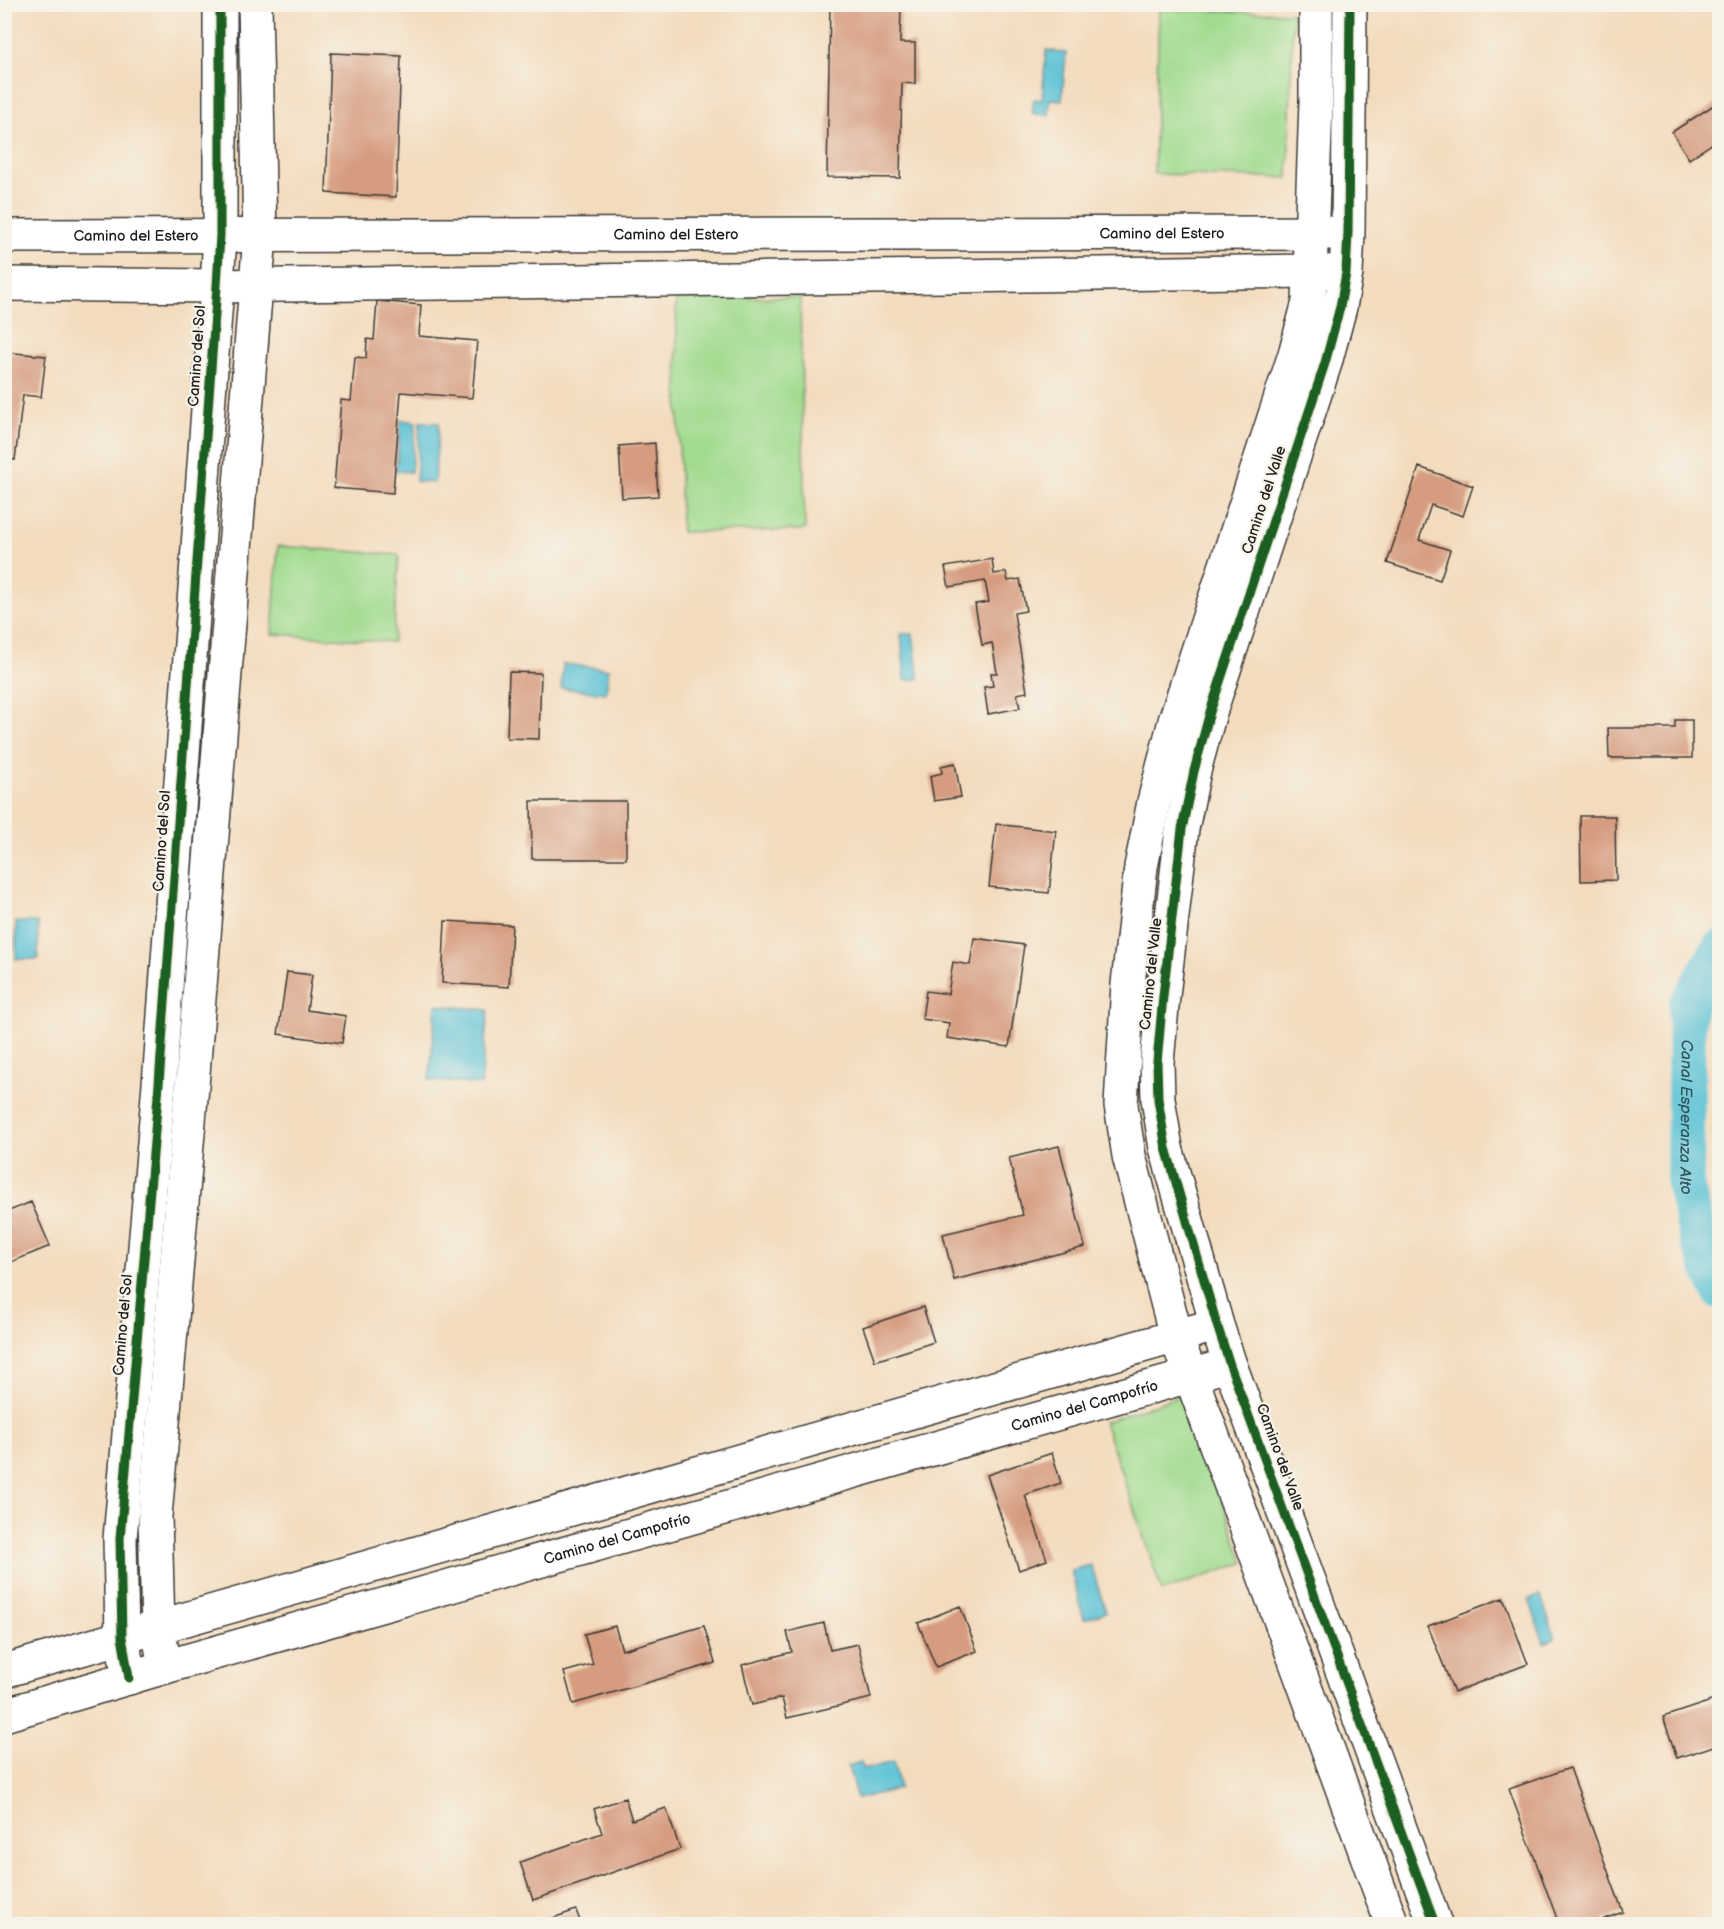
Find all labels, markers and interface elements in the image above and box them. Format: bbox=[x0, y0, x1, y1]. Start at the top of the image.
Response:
street label: Camino del Estero bbox=[1099, 224, 1225, 243]
street label: Camino del Estero bbox=[613, 225, 739, 244]
street label: Camino del Estero bbox=[73, 226, 199, 245]
street label: Camino del Sol bbox=[184, 305, 210, 407]
street label: Camino del Valle bbox=[1238, 443, 1290, 556]
street label: Camino del Sol bbox=[149, 790, 175, 892]
street label: Camino del Valle bbox=[1136, 917, 1166, 1031]
water label: Canal Esperanza Alto bbox=[1675, 1039, 1697, 1197]
street label: Camino del Sol bbox=[109, 1274, 137, 1376]
street label: Camino del Campofrío bbox=[1009, 1376, 1160, 1436]
street label: Camino del Valle bbox=[1252, 1401, 1308, 1513]
street label: Camino del Campofrío bbox=[541, 1509, 693, 1568]

